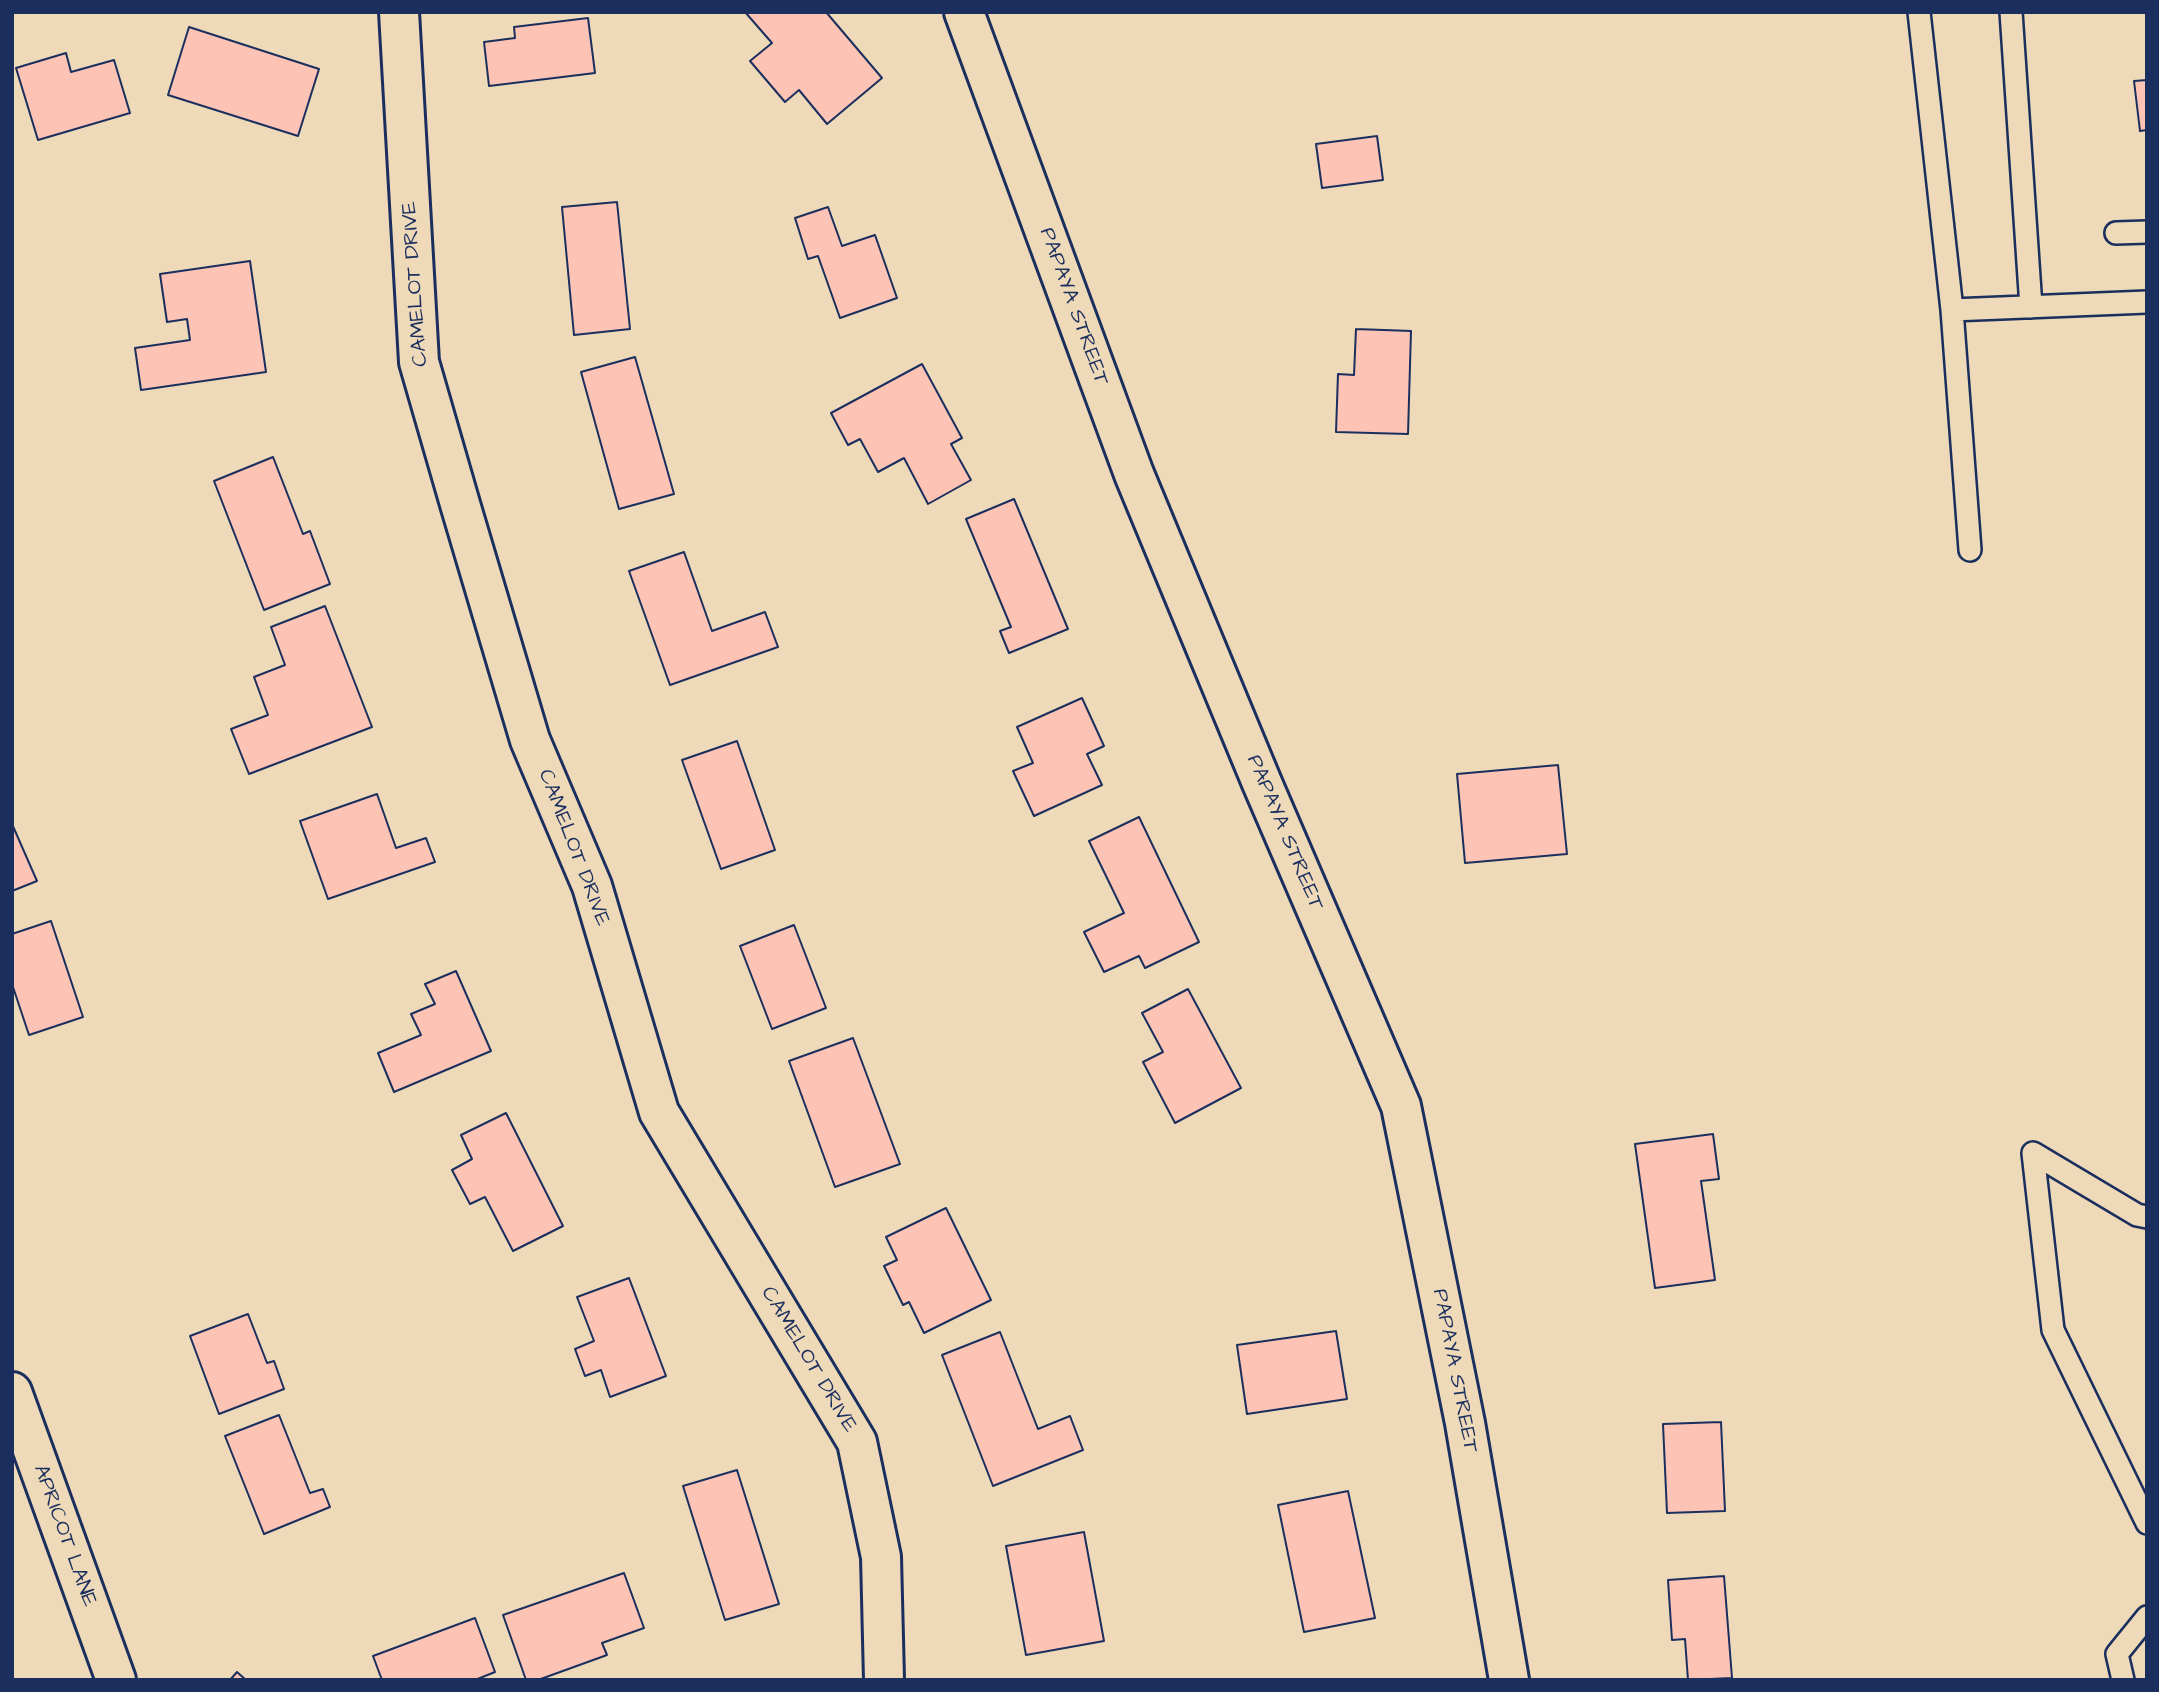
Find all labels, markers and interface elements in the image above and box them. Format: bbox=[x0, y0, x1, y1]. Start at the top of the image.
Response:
street label: CAMELOT DRIVE bbox=[398, 201, 434, 367]
street label: PAPAYA STREET bbox=[1033, 225, 1113, 389]
street label: PAPAYA STREET bbox=[1240, 752, 1328, 914]
street label: CAMELOT DRIVE bbox=[532, 766, 614, 930]
street label: CAMELOT DRIVE bbox=[755, 1283, 861, 1437]
street label: PAPAYA STREET bbox=[1426, 1287, 1482, 1455]
street label: APRICOT LANE bbox=[27, 1462, 101, 1610]

